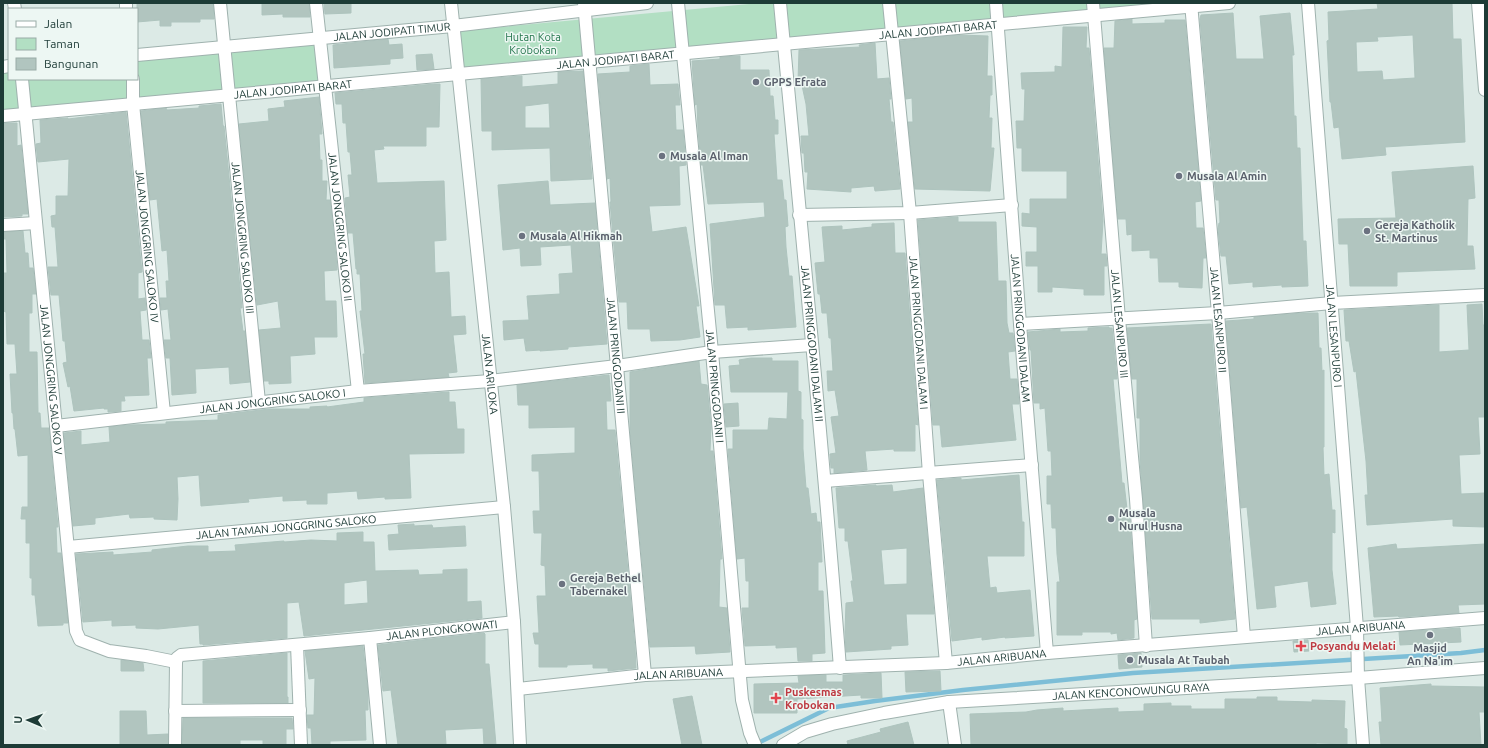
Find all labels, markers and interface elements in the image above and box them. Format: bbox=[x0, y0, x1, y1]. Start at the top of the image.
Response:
legend bbox=[8, 8, 138, 80]
text: Jalan bbox=[44, 17, 72, 30]
street label: JALAN JODIPATI BARAT bbox=[878, 18, 998, 41]
street label: JALAN JODIPATI TIMUR bbox=[333, 20, 451, 43]
park label: Hutan Kota Krobokan bbox=[505, 31, 561, 56]
text: Taman bbox=[44, 37, 80, 50]
street label: JALAN JODIPATI BARAT bbox=[556, 48, 675, 71]
text: Bangunan bbox=[44, 57, 98, 70]
place label: GPPS Efrata bbox=[764, 76, 826, 88]
marker: GPPS Efrata bbox=[751, 77, 761, 87]
street label: JALAN JODIPATI BARAT bbox=[233, 78, 352, 101]
place label: Musala Al Iman bbox=[670, 150, 748, 162]
marker: Musala Al Iman bbox=[657, 151, 667, 161]
street label: JALAN JONGGRING SALOKO II bbox=[326, 152, 354, 302]
street label: JALAN JONGGRING SALOKO III bbox=[230, 161, 256, 314]
street label: JALAN JONGGRING SALOKO IV bbox=[134, 169, 161, 323]
place label: Musala Al Amin bbox=[1187, 170, 1267, 182]
marker: Musala Al Amin bbox=[1174, 171, 1184, 181]
place label: Gereja Katholik St. Martinus bbox=[1375, 219, 1456, 244]
marker: Gereja Katholik St. Martinus bbox=[1362, 226, 1372, 236]
place label: Musala Al Hikmah bbox=[530, 230, 622, 242]
marker: Musala Al Hikmah bbox=[517, 231, 527, 241]
street label: JALAN PRINGGODANI DALAM bbox=[1009, 253, 1032, 403]
street label: JALAN PRINGGODANI DALAM I bbox=[907, 255, 930, 410]
street label: JALAN PRINGGODANI DALAM II bbox=[799, 265, 825, 422]
street label: JALAN LESANPURO II bbox=[1208, 266, 1229, 373]
street label: JALAN LESANPURO III bbox=[1109, 269, 1131, 379]
street label: JALAN LESANPURO I bbox=[1324, 284, 1344, 388]
street label: JALAN PRINGGODANI II bbox=[605, 297, 627, 414]
street label: JALAN JONGGRING SALOKO V bbox=[38, 304, 65, 455]
street label: JALAN PRINGGODANI I bbox=[704, 329, 726, 444]
street label: JALAN ARILOKA bbox=[480, 333, 500, 416]
street label: JALAN JONGGRING SALOKO I bbox=[199, 386, 346, 415]
place label: Musala Nurul Husna bbox=[1119, 507, 1183, 532]
street label: JALAN TAMAN JONGGRING SALOKO bbox=[195, 513, 377, 541]
marker: Musala Nurul Husna bbox=[1106, 514, 1116, 524]
place label: Gereja Bethel Tabernakel bbox=[570, 572, 641, 597]
marker: Gereja Bethel Tabernakel bbox=[557, 579, 567, 589]
street label: JALAN PLONGKOWATI bbox=[385, 618, 498, 642]
street label: JALAN ARIBUANA bbox=[1315, 618, 1406, 637]
marker: Masjid An Na'im bbox=[1425, 630, 1435, 640]
marker: Posyandu Melati bbox=[1295, 640, 1307, 652]
place label: Posyandu Melati bbox=[1310, 640, 1396, 652]
place label: Masjid An Na'im bbox=[1407, 642, 1453, 667]
street label: JALAN ARIBUANA bbox=[957, 647, 1048, 668]
place label: Musala At Taubah bbox=[1138, 654, 1230, 666]
marker: Musala At Taubah bbox=[1125, 655, 1135, 665]
street label: JALAN ARIBUANA bbox=[633, 666, 724, 682]
street label: JALAN KENCONOWUNGU RAYA bbox=[1052, 681, 1211, 702]
place label: Puskesmas Krobokan bbox=[785, 686, 842, 711]
marker: Puskesmas Krobokan bbox=[770, 692, 782, 704]
north arrow bbox=[8, 700, 48, 740]
text: U bbox=[12, 716, 24, 724]

